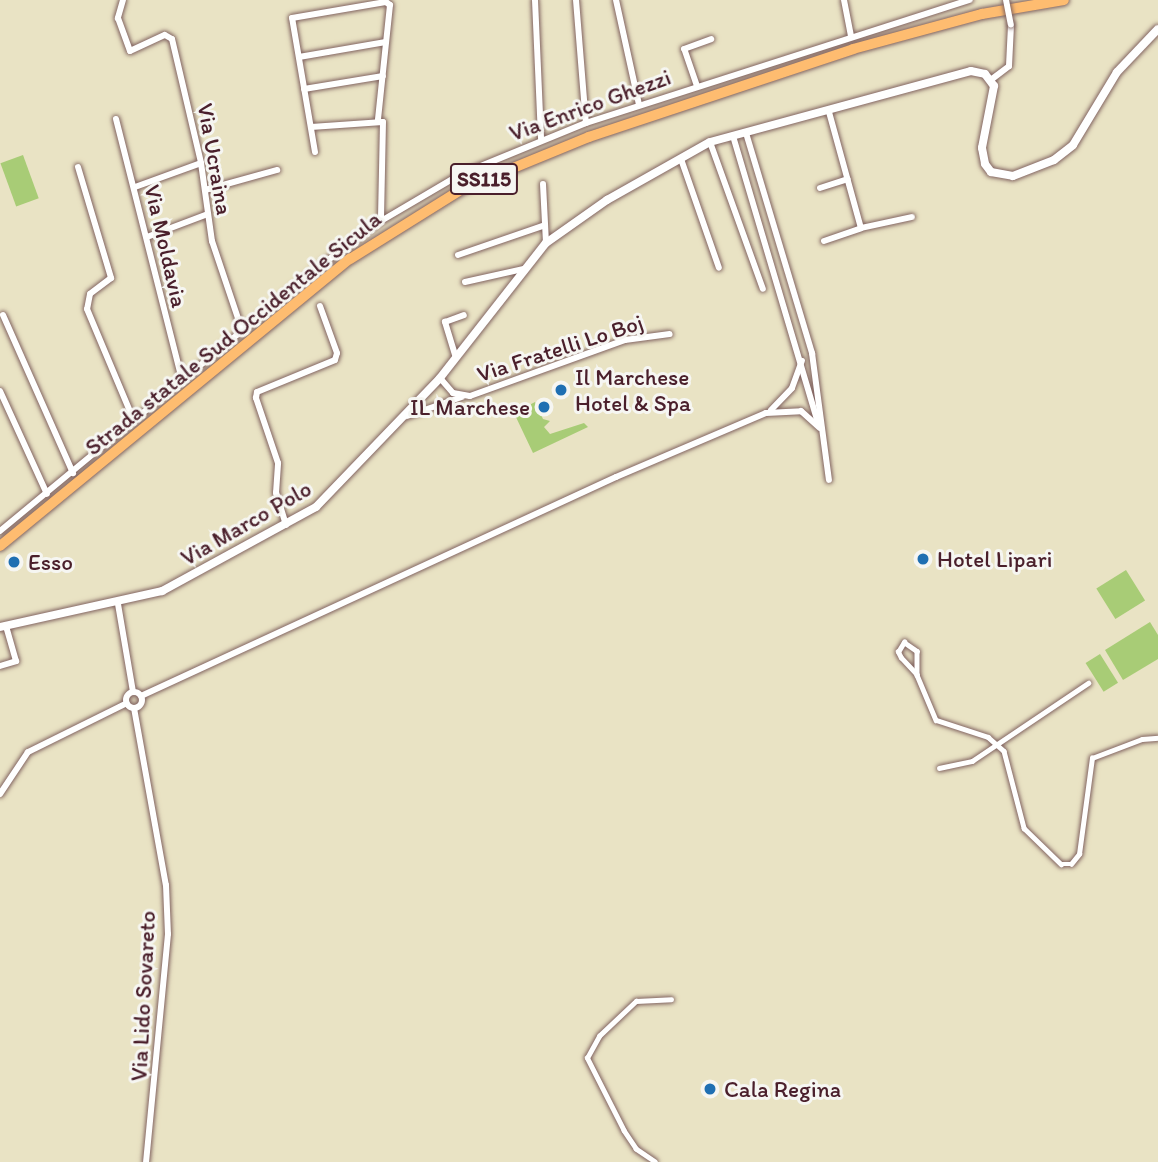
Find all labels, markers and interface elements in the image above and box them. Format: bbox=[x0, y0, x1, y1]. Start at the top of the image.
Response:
street label: Via Enrico Ghezzi bbox=[505, 63, 675, 147]
street label: Via Ucraina bbox=[192, 101, 238, 217]
road number: SS115 bbox=[449, 162, 519, 196]
street label: Via Moldavia bbox=[139, 182, 193, 310]
street label: Strada statale Sud Occidentale Sicula bbox=[80, 205, 386, 461]
street label: Via Fratelli Lo Boj bbox=[473, 308, 647, 388]
place label: Il Marchese Hotel & Spa bbox=[575, 363, 691, 417]
marker: Il Marchese Hotel & Spa bbox=[553, 382, 569, 398]
place label: IL Marchese bbox=[410, 393, 530, 421]
marker: IL Marchese bbox=[536, 399, 552, 415]
street label: Via Marco Polo bbox=[176, 475, 316, 571]
place label: Hotel Lipari bbox=[937, 545, 1051, 573]
place label: Esso bbox=[28, 548, 73, 576]
marker: Hotel Lipari bbox=[915, 551, 931, 567]
marker: Esso bbox=[6, 554, 22, 570]
street label: Via Lido Sovareto bbox=[125, 910, 161, 1082]
place label: Cala Regina bbox=[724, 1075, 840, 1103]
marker: Cala Regina bbox=[702, 1081, 718, 1097]

